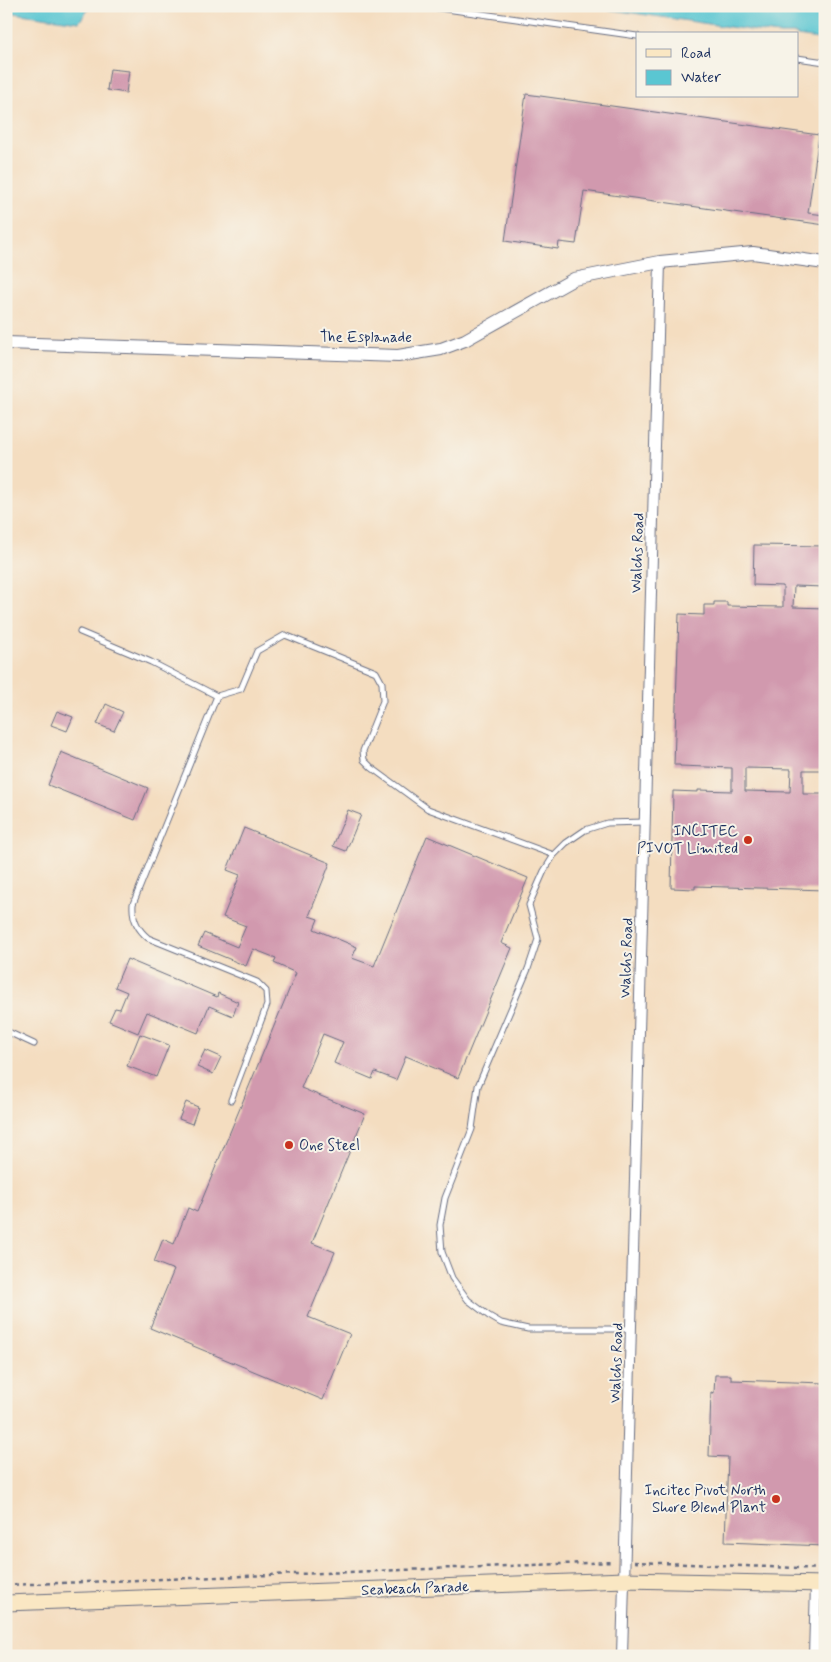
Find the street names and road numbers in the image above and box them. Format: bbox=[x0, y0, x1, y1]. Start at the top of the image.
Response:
street label: The Esplanade bbox=[320, 328, 412, 348]
street label: Walchs Road bbox=[627, 513, 649, 594]
street label: Walchs Road bbox=[616, 918, 638, 999]
street label: Walchs Road bbox=[606, 1323, 628, 1404]
street label: Seabeach Parade bbox=[361, 1577, 469, 1601]

